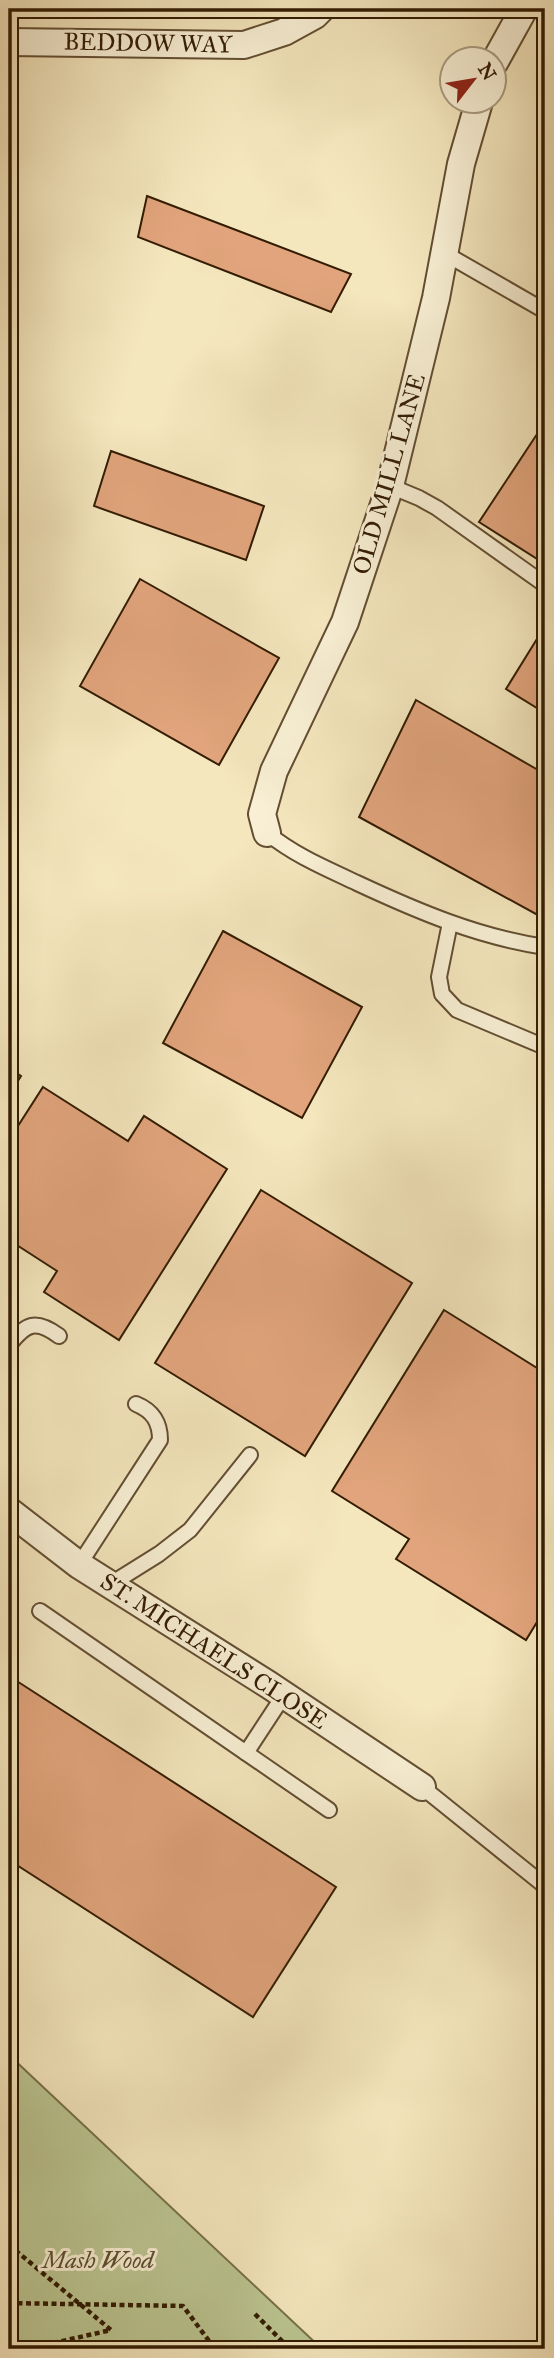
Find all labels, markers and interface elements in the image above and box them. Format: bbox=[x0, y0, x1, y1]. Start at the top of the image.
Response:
street label: BEDDOW WAY bbox=[63, 27, 233, 59]
north arrow bbox=[438, 46, 508, 116]
text: N bbox=[473, 59, 501, 84]
street label: OLD MILL LANE bbox=[346, 370, 432, 578]
street label: ST. MICHAELS CLOSE bbox=[95, 1566, 333, 1736]
park label: Mash Wood bbox=[40, 2245, 155, 2275]

